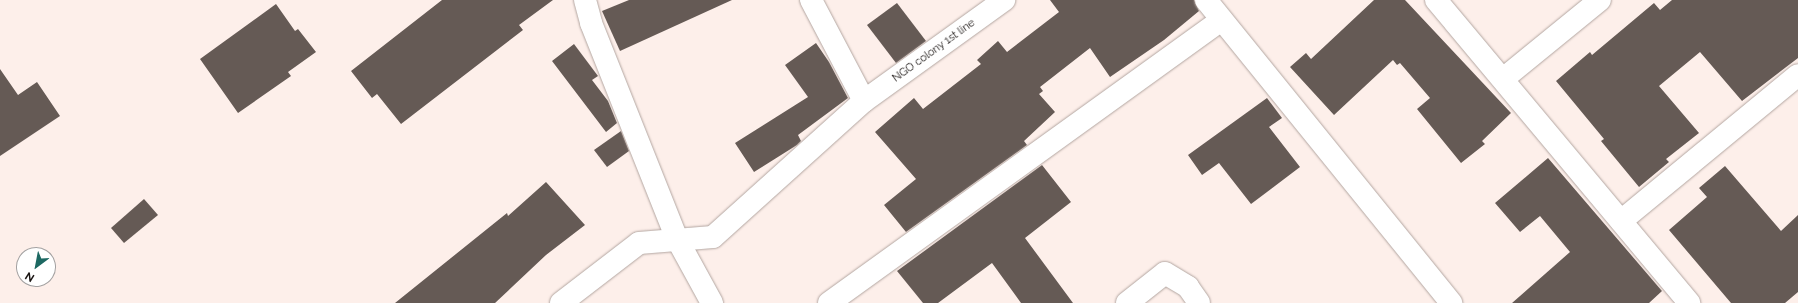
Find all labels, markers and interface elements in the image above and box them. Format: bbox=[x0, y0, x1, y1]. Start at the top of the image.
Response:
street label: NGO colony 1st line bbox=[890, 16, 978, 86]
north arrow bbox=[16, 247, 56, 287]
text: N bbox=[23, 269, 37, 284]

